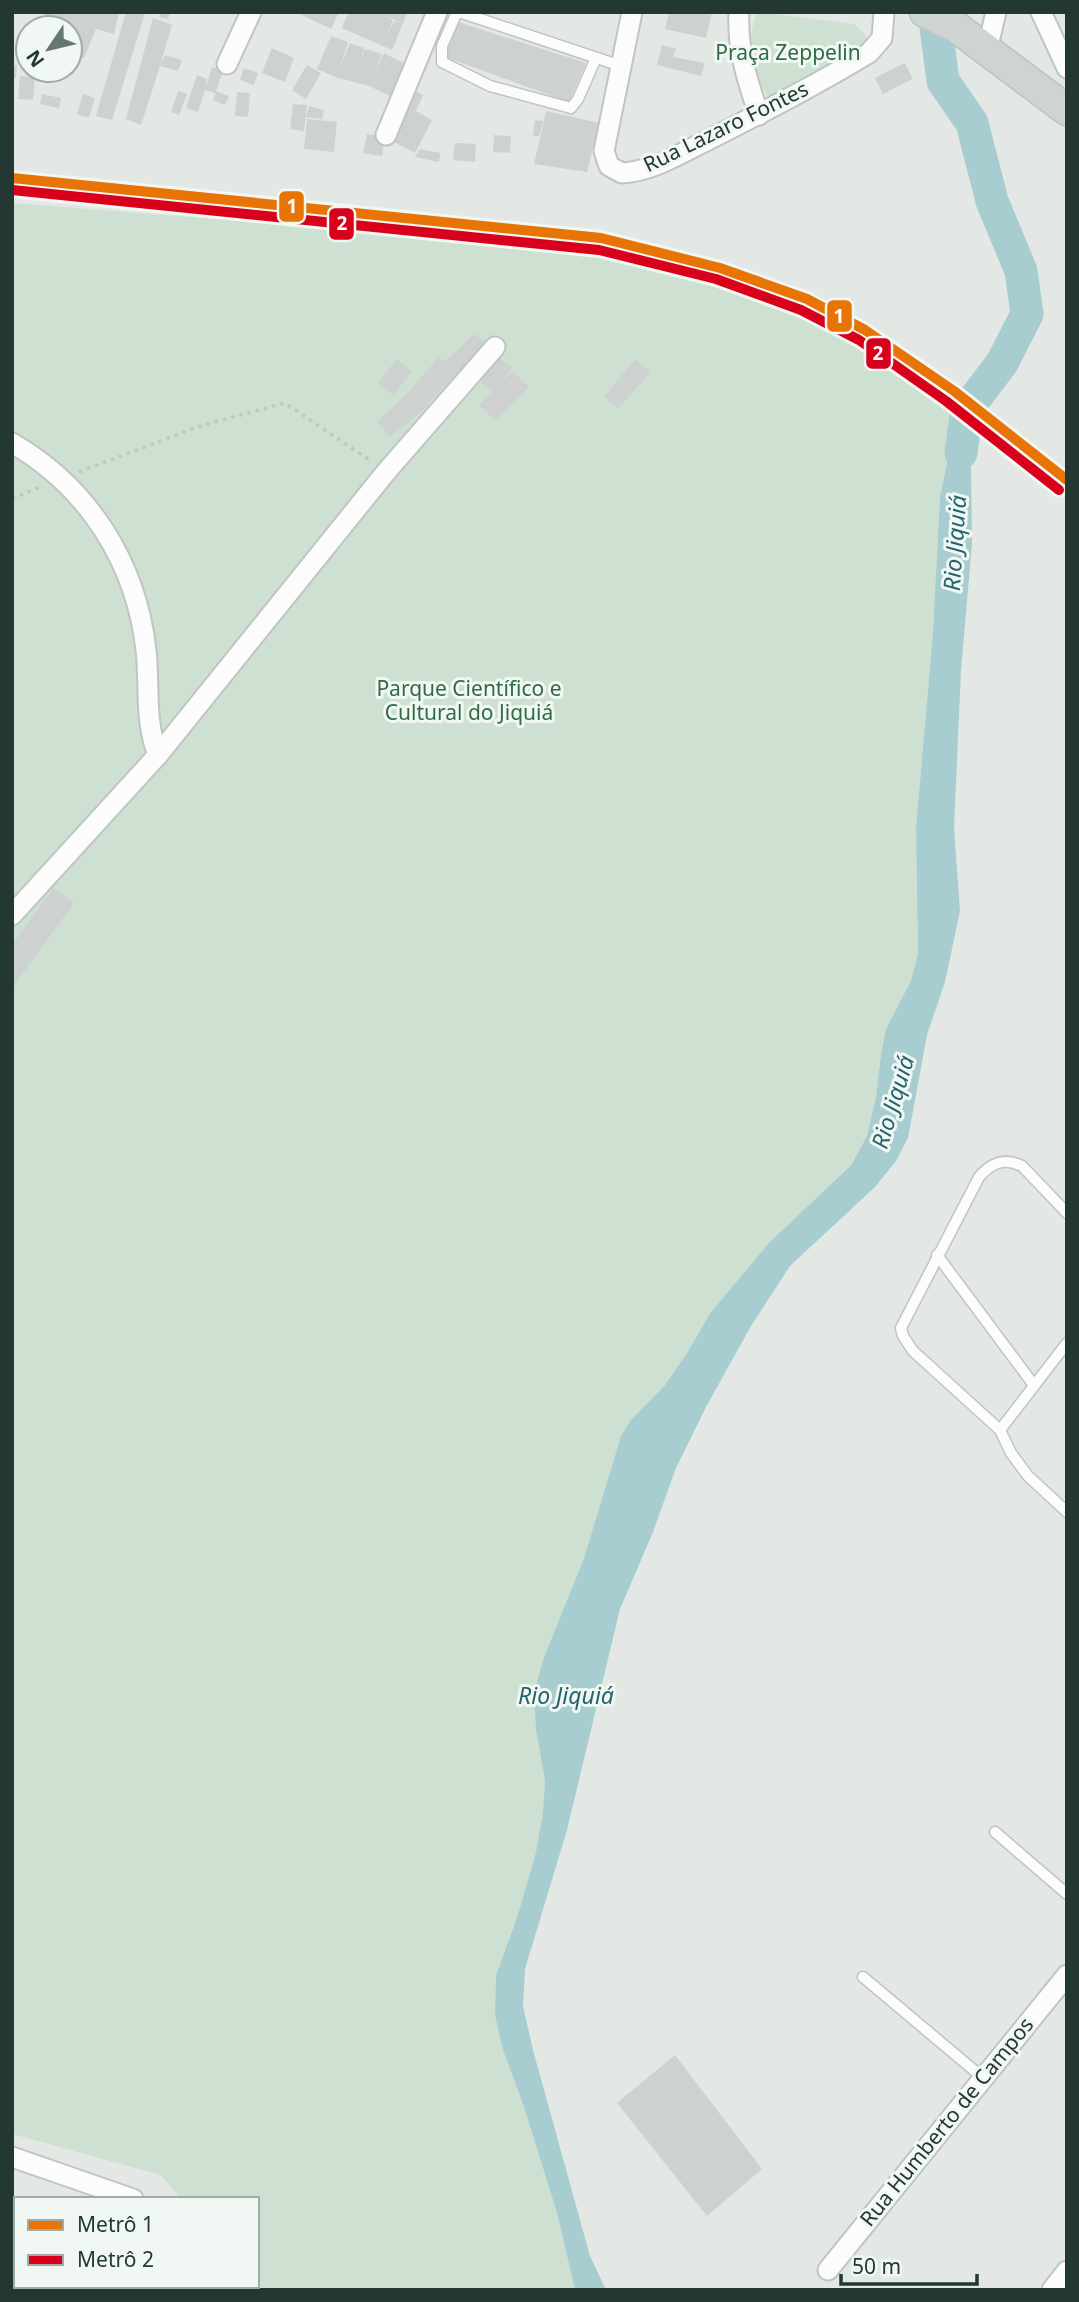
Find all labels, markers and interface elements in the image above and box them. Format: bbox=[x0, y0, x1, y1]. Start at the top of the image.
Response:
north arrow bbox=[14, 14, 84, 84]
park label: Praça Zeppelin bbox=[715, 38, 861, 66]
text: N bbox=[20, 45, 50, 73]
street label: Rua Lazaro Fontes bbox=[638, 74, 813, 178]
line badge: 1 bbox=[278, 190, 305, 223]
text: 1 bbox=[287, 193, 297, 219]
line badge: 2 bbox=[328, 207, 355, 241]
text: 2 bbox=[337, 210, 348, 236]
line badge: 1 bbox=[826, 299, 853, 333]
text: 1 bbox=[834, 303, 844, 329]
line badge: 2 bbox=[865, 337, 892, 370]
text: 2 bbox=[873, 340, 884, 366]
water label: Rio Jiquiá bbox=[935, 494, 973, 592]
park label: Parque Científico e Cultural do Jiquiá bbox=[376, 674, 562, 726]
water label: Rio Jiquiá bbox=[863, 1051, 921, 1152]
water label: Rio Jiquiá bbox=[518, 1679, 614, 1711]
street label: Rua Humberto de Campos bbox=[853, 2011, 1039, 2232]
legend bbox=[14, 2197, 259, 2288]
text: Metrô 1 bbox=[77, 2210, 154, 2238]
scale bar bbox=[841, 2242, 978, 2286]
text: Metrô 2 bbox=[77, 2245, 154, 2273]
text: 50 m bbox=[852, 2252, 901, 2280]

